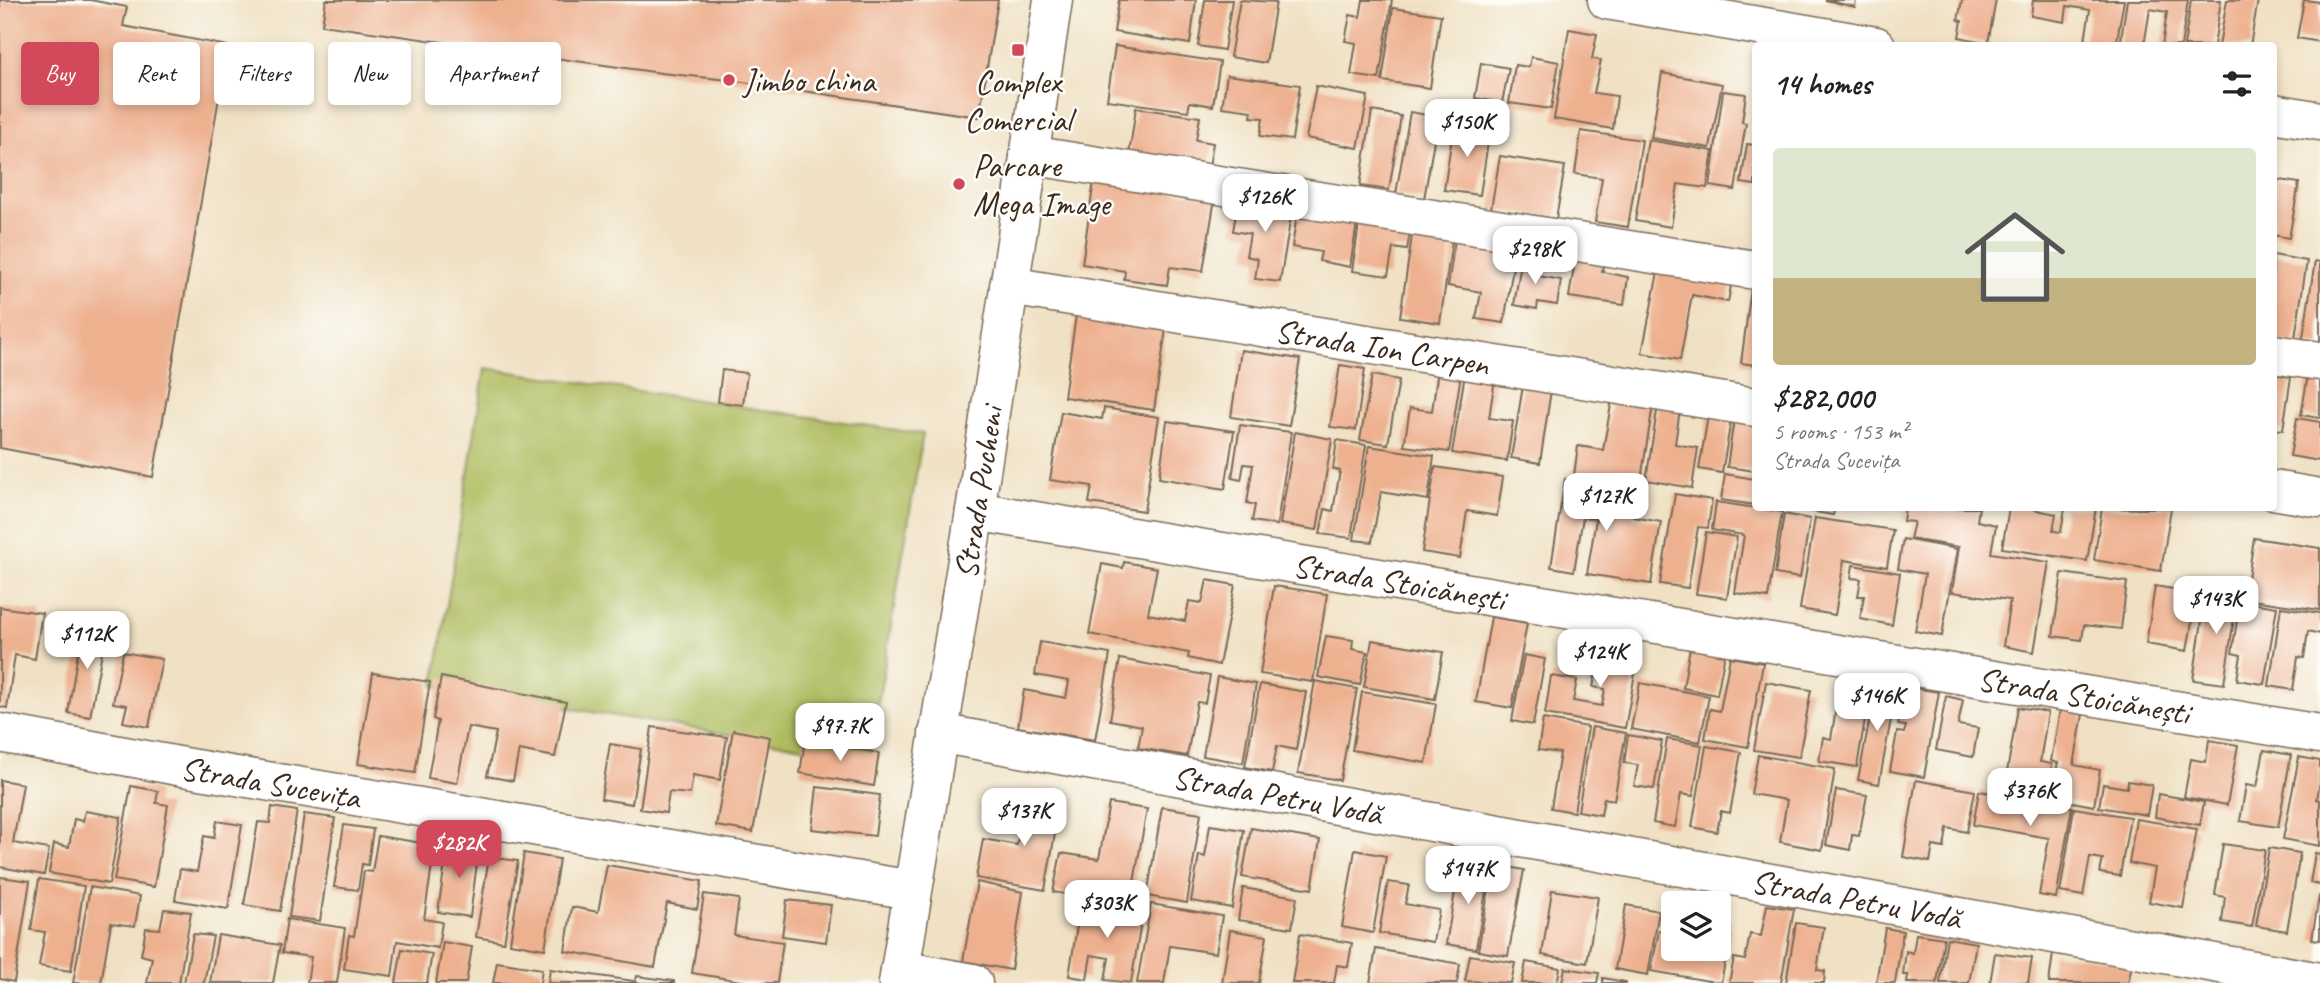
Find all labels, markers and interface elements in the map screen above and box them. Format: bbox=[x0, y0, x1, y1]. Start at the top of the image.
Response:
chip: Buy bbox=[21, 42, 99, 105]
chip: Rent bbox=[113, 42, 200, 105]
chip: Filters bbox=[214, 42, 314, 105]
chip: New bbox=[328, 42, 411, 105]
chip: Apartment bbox=[425, 42, 561, 105]
marker: Complex Comercial bbox=[1010, 42, 1026, 58]
place label: Jimbo china bbox=[741, 60, 878, 102]
place label: Complex Comercial bbox=[965, 61, 1077, 141]
text: 14 homes bbox=[1773, 65, 1871, 103]
icon: filters bbox=[2218, 65, 2256, 103]
marker: Jimbo china bbox=[721, 72, 737, 88]
pin: $150K bbox=[1418, 100, 1516, 159]
text: $150K bbox=[1441, 107, 1493, 136]
place label: Parcare Mega Image bbox=[973, 145, 1112, 225]
pin: $126K bbox=[1216, 174, 1314, 234]
marker: Parcare Mega Image bbox=[951, 176, 967, 192]
text: $126K bbox=[1238, 182, 1292, 211]
icon: home bbox=[1952, 194, 2078, 320]
pin: $298K bbox=[1486, 226, 1584, 286]
text: $298K bbox=[1509, 234, 1561, 263]
street label: Strada Ion Carpen bbox=[1272, 309, 1493, 386]
text: $282,000 bbox=[1773, 379, 1873, 417]
street label: Strada Pucheni bbox=[944, 400, 1013, 582]
text: 5 rooms · 153 m² bbox=[1773, 417, 1908, 446]
text: Strada Sucevița bbox=[1773, 446, 1899, 475]
pin: $127K bbox=[1557, 474, 1655, 533]
text: $127K bbox=[1580, 481, 1633, 510]
street label: Strada Stoicănești bbox=[1290, 544, 1512, 621]
pin: $143K bbox=[2167, 576, 2265, 636]
text: $143K bbox=[2189, 584, 2243, 613]
pin: $112K bbox=[38, 612, 136, 671]
text: $112K bbox=[60, 619, 114, 648]
pin: $124K bbox=[1551, 630, 1649, 689]
text: $124K bbox=[1573, 637, 1627, 666]
street label: Strada Stoicănești bbox=[1975, 658, 2196, 735]
pin: $146K bbox=[1828, 674, 1926, 733]
text: $146K bbox=[1850, 681, 1904, 710]
pin: $97.7K bbox=[783, 704, 897, 763]
text: $97.7K bbox=[811, 711, 869, 740]
street label: Strada Sucevița bbox=[178, 747, 366, 819]
street label: Strada Petru Vodă bbox=[1170, 756, 1388, 835]
pin: $376K bbox=[1981, 768, 2079, 828]
text: $376K bbox=[2003, 776, 2057, 805]
pin: $137K bbox=[975, 788, 1073, 848]
text: $137K bbox=[998, 796, 1051, 825]
pin: $282K bbox=[410, 820, 508, 880]
text: $282K bbox=[432, 828, 486, 857]
pin: $147K bbox=[1419, 846, 1517, 906]
text: $147K bbox=[1442, 854, 1495, 883]
street label: Strada Petru Vodă bbox=[1748, 860, 1966, 939]
pin: $303K bbox=[1058, 880, 1156, 940]
text: $303K bbox=[1080, 888, 1134, 917]
map controls bbox=[1661, 891, 1731, 961]
button: layers bbox=[1661, 891, 1731, 961]

